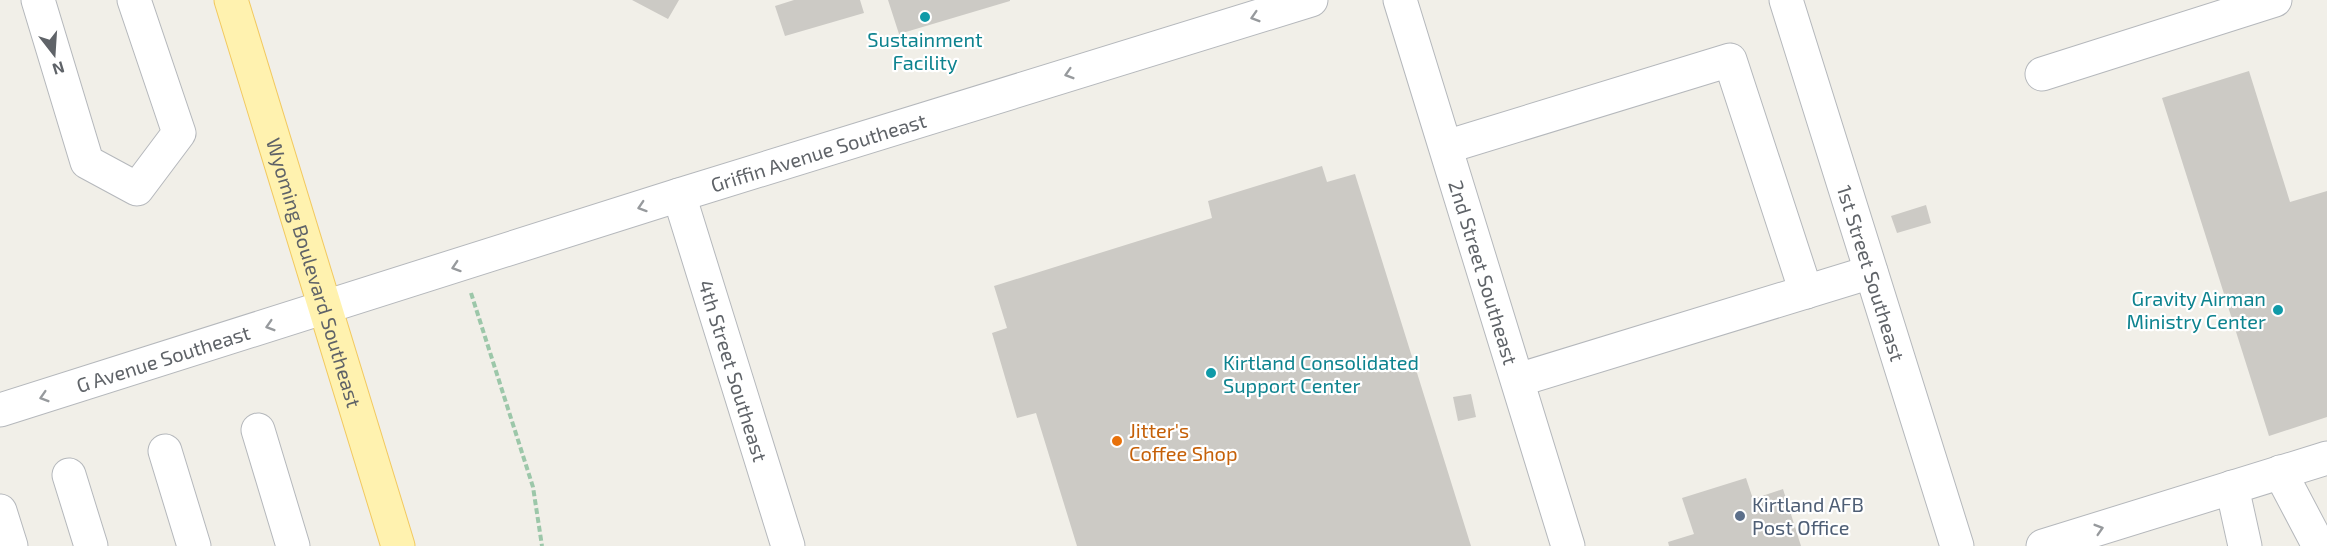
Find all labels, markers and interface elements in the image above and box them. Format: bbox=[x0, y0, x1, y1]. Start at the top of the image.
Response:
marker: Sustainment Facility bbox=[918, 10, 932, 24]
one-way arrow bbox=[1250, 10, 1261, 22]
north arrow bbox=[24, 24, 84, 84]
place label: Sustainment Facility bbox=[867, 27, 983, 74]
text: N bbox=[50, 58, 67, 80]
one-way arrow bbox=[1064, 67, 1075, 80]
street label: Griffin Avenue Southeast bbox=[708, 107, 929, 197]
street label: Wyoming Boulevard Southeast bbox=[262, 135, 367, 410]
street label: 2nd Street Southeast bbox=[1444, 177, 1524, 368]
street label: 1st Street Southeast bbox=[1833, 182, 1910, 364]
one-way arrow bbox=[637, 200, 648, 212]
one-way arrow bbox=[451, 260, 462, 272]
street label: 4th Street Southeast bbox=[694, 277, 773, 465]
place label: Gravity Airman Ministry Center bbox=[2126, 286, 2266, 333]
marker: Gravity Airman Ministry Center bbox=[2271, 303, 2285, 317]
one-way arrow bbox=[265, 319, 276, 331]
street label: G Avenue Southeast bbox=[73, 320, 253, 397]
place label: Kirtland Consolidated Support Center bbox=[1223, 350, 1419, 397]
marker: Kirtland Consolidated Support Center bbox=[1204, 366, 1218, 380]
one-way arrow bbox=[39, 389, 50, 402]
place label: Jitter's Coffee Shop bbox=[1129, 418, 1238, 465]
marker: Jitter's Coffee Shop bbox=[1110, 434, 1124, 448]
place label: Kirtland AFB Post Office bbox=[1752, 492, 1864, 539]
marker: Kirtland AFB Post Office bbox=[1733, 509, 1747, 523]
one-way arrow bbox=[2093, 523, 2104, 536]

